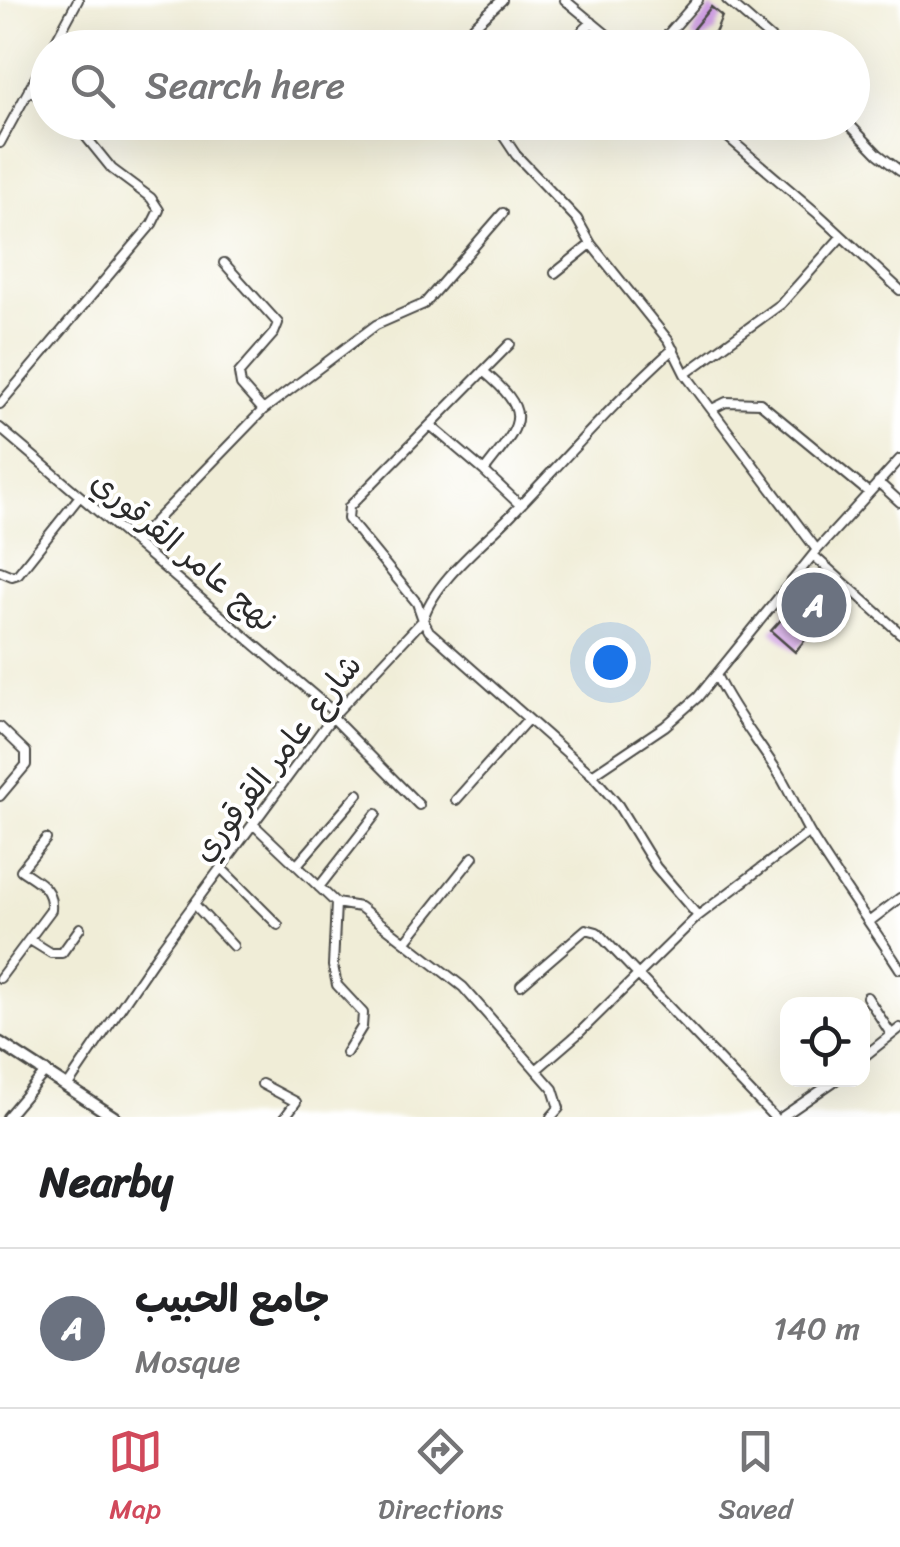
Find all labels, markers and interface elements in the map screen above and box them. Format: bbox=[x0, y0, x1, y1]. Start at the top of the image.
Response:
search box bbox=[30, 30, 870, 140]
text: Search here bbox=[145, 52, 345, 119]
icon: search bbox=[65, 58, 120, 113]
street label: نهج عامر القرقوري bbox=[77, 455, 291, 647]
pin: A bbox=[782, 568, 846, 642]
your location bbox=[585, 637, 636, 688]
street label: شارع عامر القرقوري bbox=[177, 641, 377, 875]
map controls bbox=[780, 997, 870, 1087]
button: locate bbox=[780, 997, 870, 1087]
text: Nearby bbox=[40, 1145, 173, 1219]
text: جامع الحبيب bbox=[135, 1266, 329, 1333]
text: A bbox=[62, 1300, 83, 1357]
text: 140 m bbox=[773, 1300, 860, 1357]
text: Mosque bbox=[135, 1333, 240, 1390]
tab: Map bbox=[108, 1424, 163, 1533]
tab: Directions bbox=[378, 1424, 503, 1533]
tab: Saved bbox=[719, 1424, 792, 1533]

